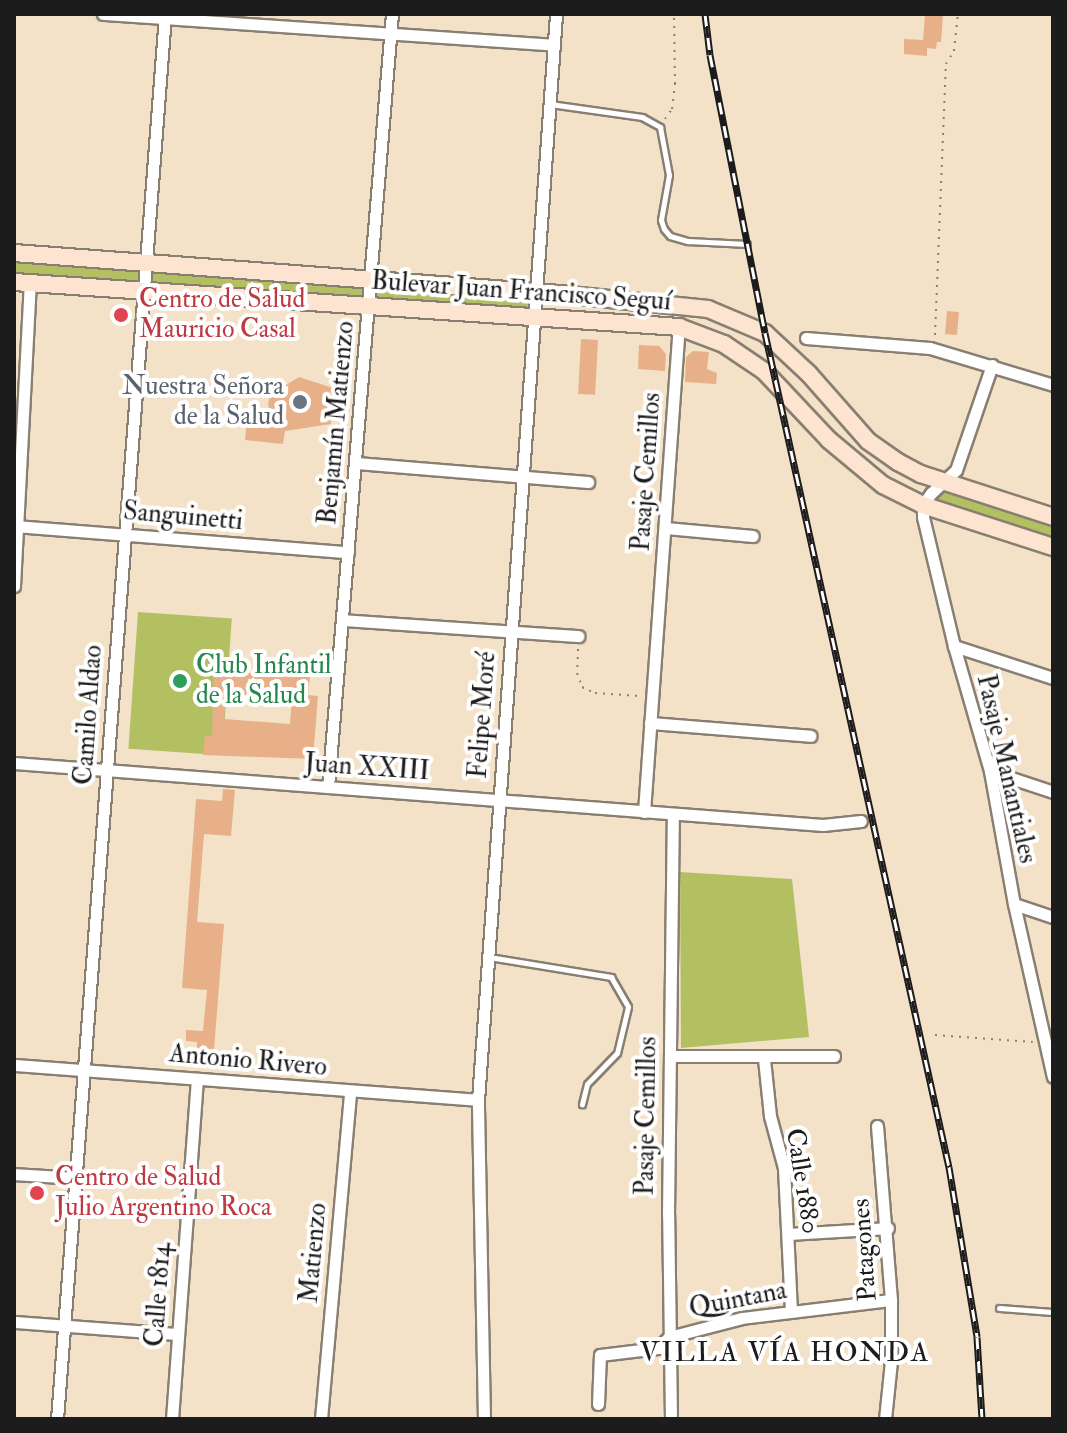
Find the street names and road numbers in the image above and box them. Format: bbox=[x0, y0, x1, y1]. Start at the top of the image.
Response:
street label: Bulevar Juan Francisco Seguí bbox=[370, 266, 672, 318]
street label: Benjamín Matienzo bbox=[313, 320, 361, 526]
street label: Pasaje Cemillos bbox=[626, 392, 668, 552]
street label: Sanguinetti bbox=[122, 496, 244, 538]
street label: Camilo Aldao bbox=[69, 644, 109, 786]
street label: Felipe Moré bbox=[463, 650, 503, 780]
street label: Pasaje Manantiales bbox=[969, 672, 1043, 866]
street label: Juan XXIII bbox=[304, 748, 430, 788]
street label: Pasaje Cemillos bbox=[630, 1036, 664, 1196]
street label: Antonio Rivero bbox=[168, 1039, 328, 1083]
street label: Calle 1880 bbox=[778, 1126, 826, 1236]
street label: Patagones bbox=[846, 1198, 884, 1302]
street label: Matienzo bbox=[294, 1202, 334, 1304]
street label: Calle 1814 bbox=[140, 1242, 178, 1348]
street label: Quintana bbox=[687, 1275, 789, 1325]

